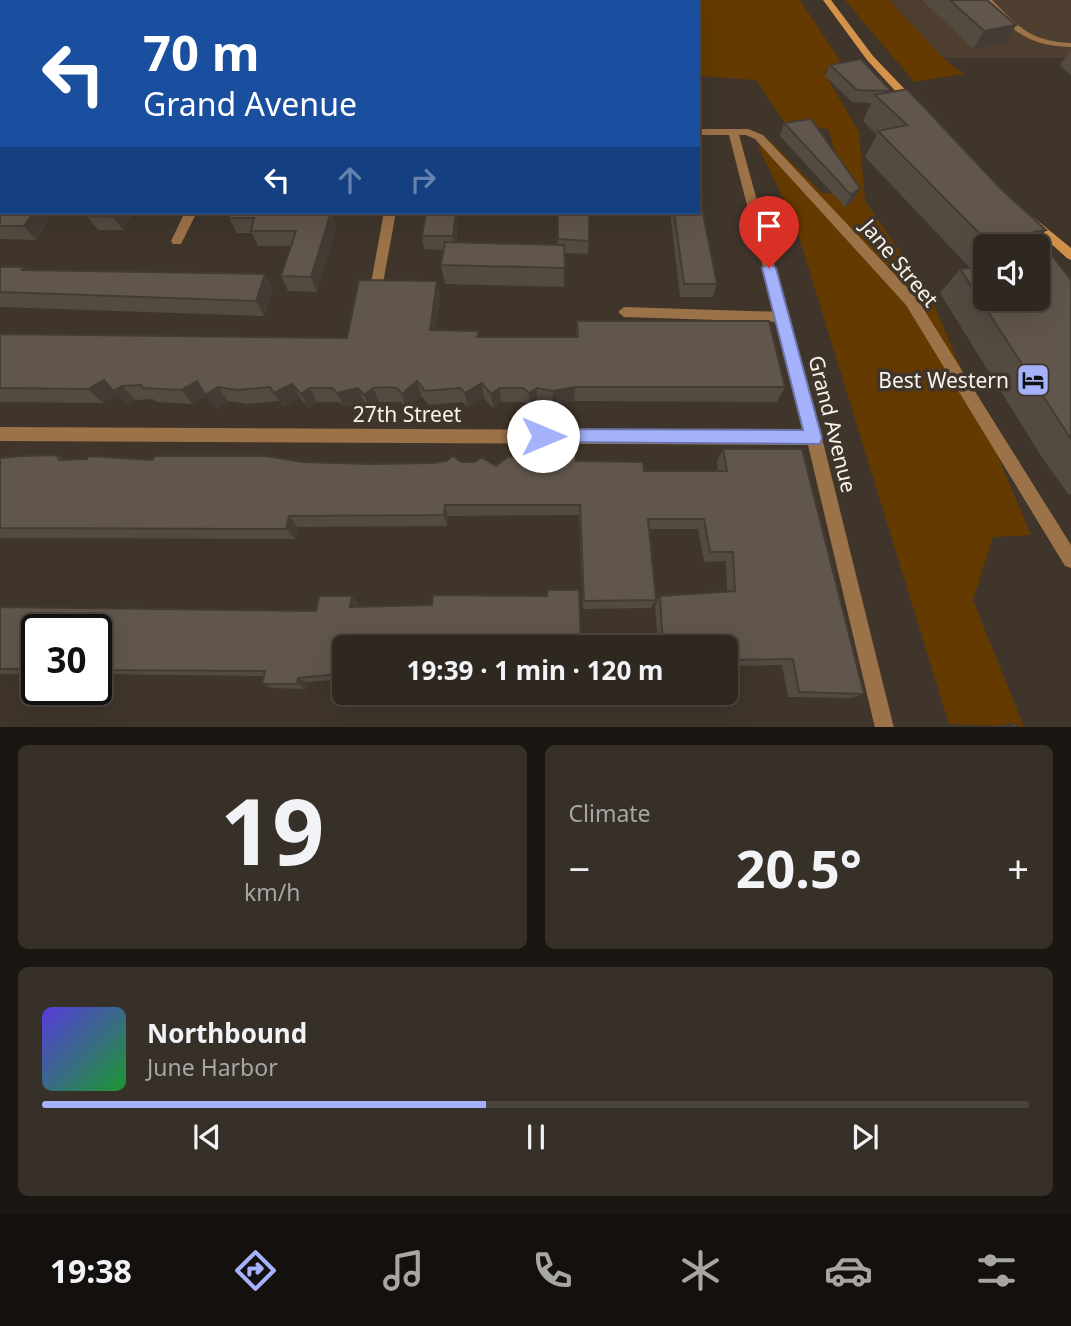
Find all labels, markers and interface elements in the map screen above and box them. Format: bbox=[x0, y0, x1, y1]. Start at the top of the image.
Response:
text: 70 m bbox=[143, 19, 260, 85]
icon: left bbox=[28, 28, 119, 119]
text: Grand Avenue bbox=[143, 82, 357, 125]
icon: left bbox=[258, 161, 296, 199]
icon: ahead bbox=[331, 161, 369, 199]
icon: right bbox=[404, 161, 442, 199]
pin bbox=[739, 196, 799, 268]
icon: arrive bbox=[750, 207, 788, 245]
street label: Jane Street bbox=[854, 212, 945, 313]
map controls bbox=[973, 234, 1050, 311]
button: sound bbox=[973, 234, 1050, 311]
street label: Grand Avenue bbox=[802, 352, 864, 496]
hotel icon: Best Western bbox=[1014, 361, 1052, 399]
place label: Best Western bbox=[878, 366, 1009, 394]
position arrow bbox=[506, 399, 580, 473]
street label: 27th Street bbox=[353, 400, 462, 428]
speed limit sign: 30 bbox=[21, 614, 112, 705]
text: 19:39 · 1 min · 120 m bbox=[407, 652, 663, 688]
text: 19 bbox=[220, 768, 324, 892]
text: Climate bbox=[569, 797, 651, 829]
text: 20.5° bbox=[736, 832, 862, 903]
text: − bbox=[569, 842, 590, 894]
text: + bbox=[1007, 842, 1029, 894]
text: km/h bbox=[244, 876, 301, 908]
text: Northbound bbox=[147, 1015, 307, 1051]
text: June Harbor bbox=[147, 1051, 278, 1083]
icon: previous bbox=[188, 1118, 226, 1156]
icon: pause bbox=[517, 1118, 555, 1156]
icon: next bbox=[846, 1118, 884, 1156]
icon: directions bbox=[231, 1246, 280, 1295]
icon: music bbox=[379, 1246, 428, 1295]
icon: phone bbox=[528, 1246, 577, 1295]
icon: climate bbox=[676, 1246, 725, 1295]
icon: car bbox=[824, 1246, 873, 1295]
icon: filters bbox=[972, 1246, 1021, 1295]
text: 19:38 bbox=[50, 1249, 132, 1292]

